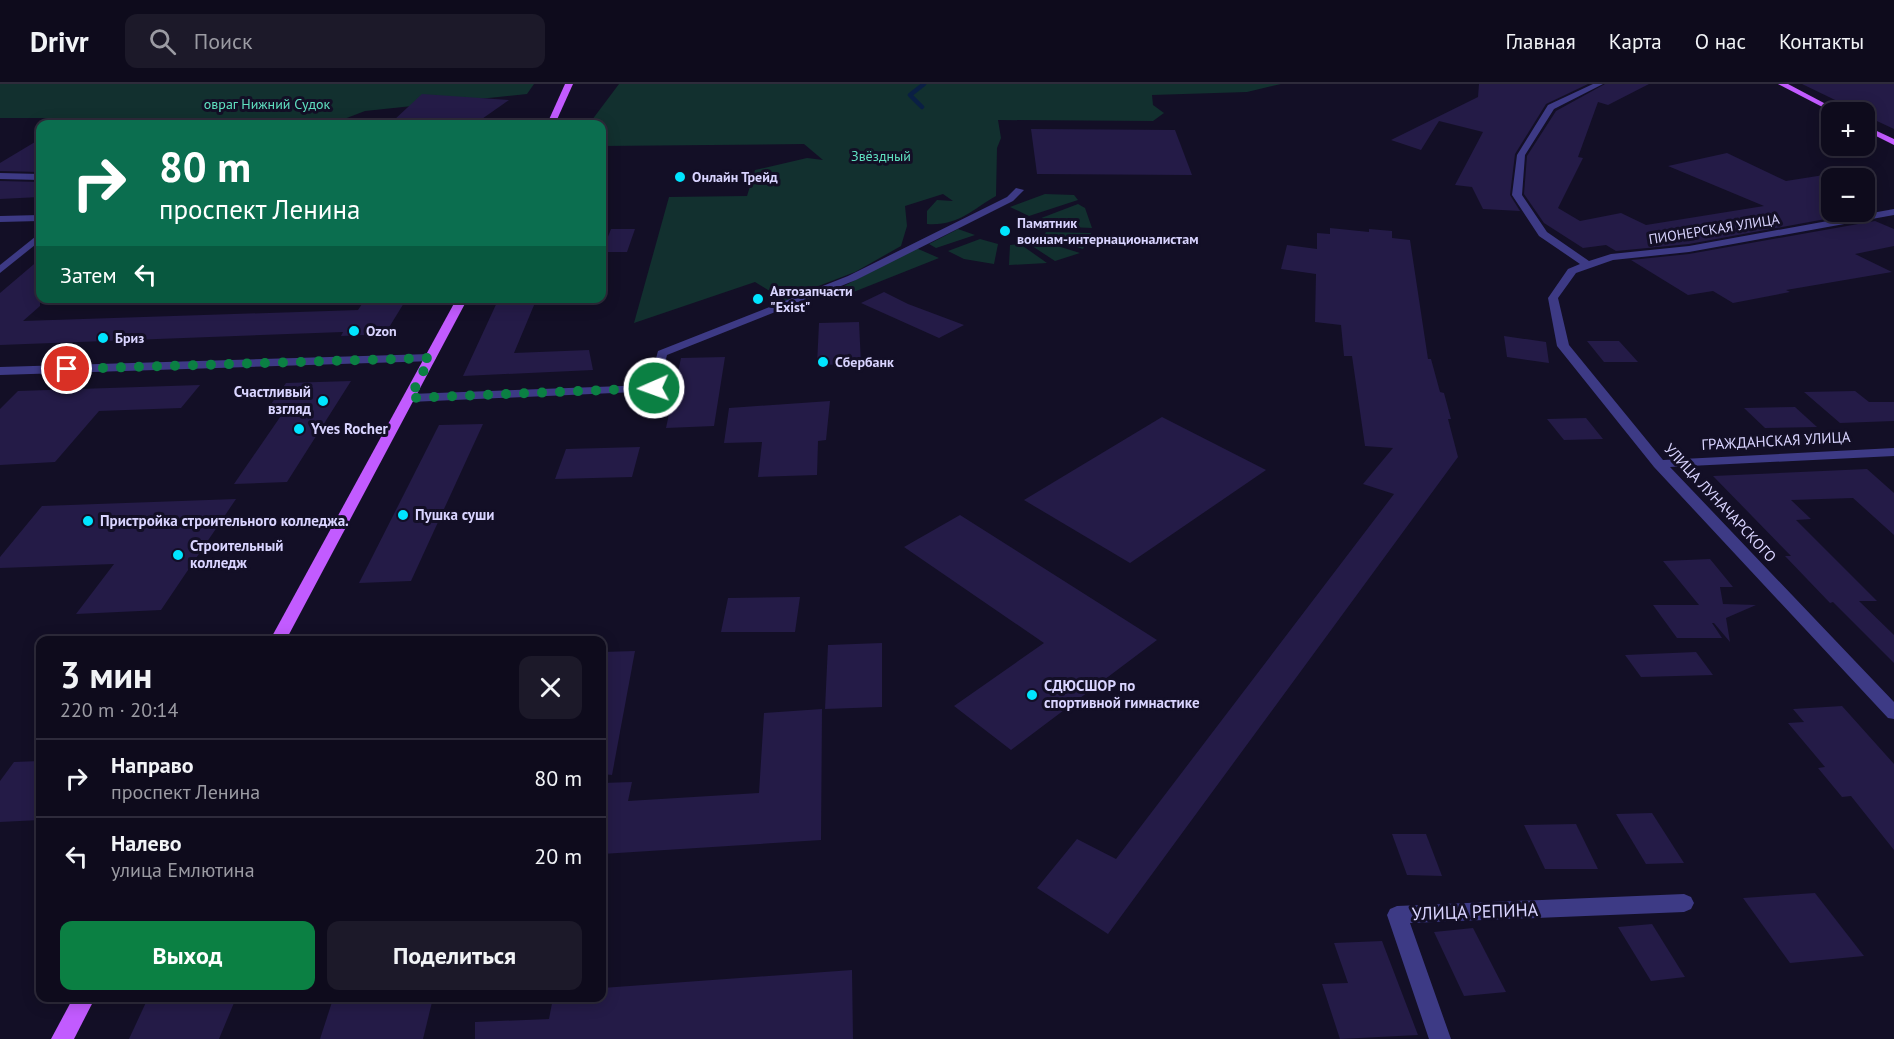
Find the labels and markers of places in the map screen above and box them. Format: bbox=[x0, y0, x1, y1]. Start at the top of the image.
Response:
place label: Онлайн Трейд bbox=[692, 168, 778, 186]
marker: Онлайн Трейд bbox=[673, 170, 687, 184]
place label: Памятник воинам-интернационалистам bbox=[1017, 214, 1198, 248]
marker: Памятник воинам-интернационалистам bbox=[998, 224, 1012, 238]
place label: Автозапчасти "Exist" bbox=[770, 282, 853, 316]
marker: Автозапчасти "Exist" bbox=[751, 292, 765, 306]
place label: Ozon bbox=[366, 322, 397, 340]
marker: Ozon bbox=[347, 324, 361, 338]
place label: Бриз bbox=[115, 329, 144, 347]
marker: Бриз bbox=[96, 331, 110, 345]
pin bbox=[41, 343, 92, 394]
place label: Сбербанк bbox=[835, 353, 894, 371]
marker: Сбербанк bbox=[816, 355, 830, 369]
place label: Счастливый взгляд bbox=[234, 382, 311, 418]
marker: Счастливый взгляд bbox=[316, 394, 330, 408]
place label: Yves Rocher bbox=[310, 419, 389, 438]
marker: Yves Rocher bbox=[292, 422, 306, 436]
place label: Пушка суши bbox=[415, 505, 494, 524]
marker: Пушка суши bbox=[396, 508, 410, 522]
place label: Пристройка строительного колледжа. bbox=[100, 511, 349, 530]
marker: Пристройка строительного колледжа. bbox=[81, 514, 95, 528]
place label: Строительный колледж bbox=[190, 536, 283, 572]
marker: Строительный колледж bbox=[171, 548, 185, 562]
place label: СДЮСШОР по спортивной гимнастике bbox=[1044, 676, 1200, 712]
marker: СДЮСШОР по спортивной гимнастике bbox=[1025, 688, 1039, 702]

